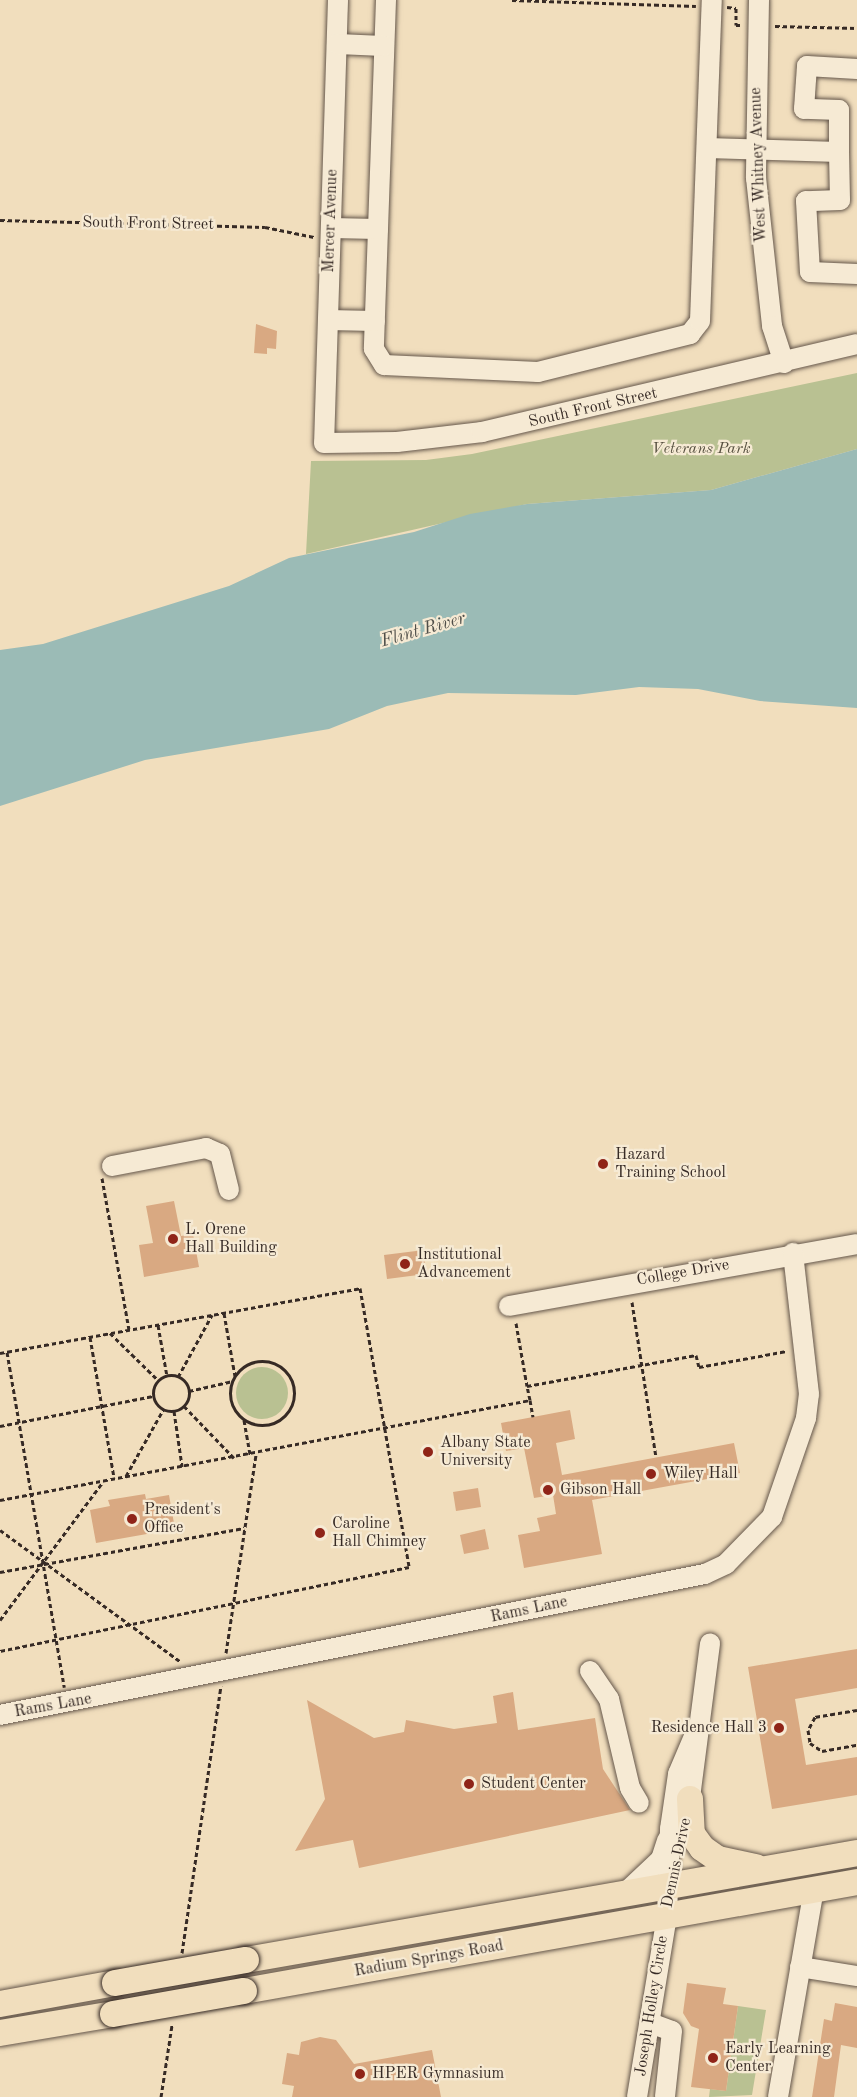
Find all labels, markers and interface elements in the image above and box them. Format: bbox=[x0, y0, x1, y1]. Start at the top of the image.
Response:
street label: West Whitney Avenue bbox=[747, 87, 771, 243]
street label: Mercer Avenue bbox=[320, 169, 342, 273]
street label: South Front Street bbox=[82, 213, 214, 235]
street label: South Front Street bbox=[527, 384, 659, 432]
park label: Veterans Park bbox=[651, 439, 751, 459]
water label: Flint River bbox=[378, 608, 468, 652]
place label: Hazard Training School bbox=[615, 1145, 726, 1183]
marker: Hazard Training School bbox=[596, 1157, 610, 1171]
place label: L. Orene Hall Building bbox=[185, 1220, 277, 1258]
marker: L. Orene Hall Building bbox=[166, 1232, 180, 1246]
place label: Institutional Advancement bbox=[417, 1245, 511, 1283]
street label: College Drive bbox=[635, 1255, 731, 1291]
marker: Institutional Advancement bbox=[398, 1257, 412, 1271]
place label: Albany State University bbox=[440, 1433, 531, 1471]
marker: Albany State University bbox=[421, 1445, 435, 1459]
place label: Wiley Hall bbox=[663, 1464, 737, 1484]
marker: Wiley Hall bbox=[644, 1467, 658, 1481]
place label: Gibson Hall bbox=[560, 1480, 641, 1500]
marker: Gibson Hall bbox=[541, 1483, 555, 1497]
place label: President's Office bbox=[144, 1500, 221, 1538]
marker: President's Office bbox=[125, 1512, 139, 1526]
place label: Caroline Hall Chimney bbox=[332, 1514, 427, 1552]
marker: Caroline Hall Chimney bbox=[313, 1526, 327, 1540]
street label: Rams Lane bbox=[489, 1592, 569, 1628]
street label: Rams Lane bbox=[13, 1690, 93, 1722]
place label: Residence Hall 3 bbox=[651, 1718, 767, 1738]
marker: Residence Hall 3 bbox=[772, 1721, 786, 1735]
place label: Student Center bbox=[481, 1774, 586, 1794]
marker: Student Center bbox=[462, 1777, 476, 1791]
street label: Dennis Drive bbox=[658, 1816, 696, 1910]
street label: Joseph Holley Circle bbox=[631, 1934, 673, 2078]
street label: Radium Springs Road bbox=[353, 1936, 505, 1982]
place label: Early Learning Center bbox=[725, 2039, 831, 2077]
marker: Early Learning Center bbox=[706, 2051, 720, 2065]
place label: HPER Gymnasium bbox=[372, 2064, 504, 2084]
marker: HPER Gymnasium bbox=[353, 2067, 367, 2081]

